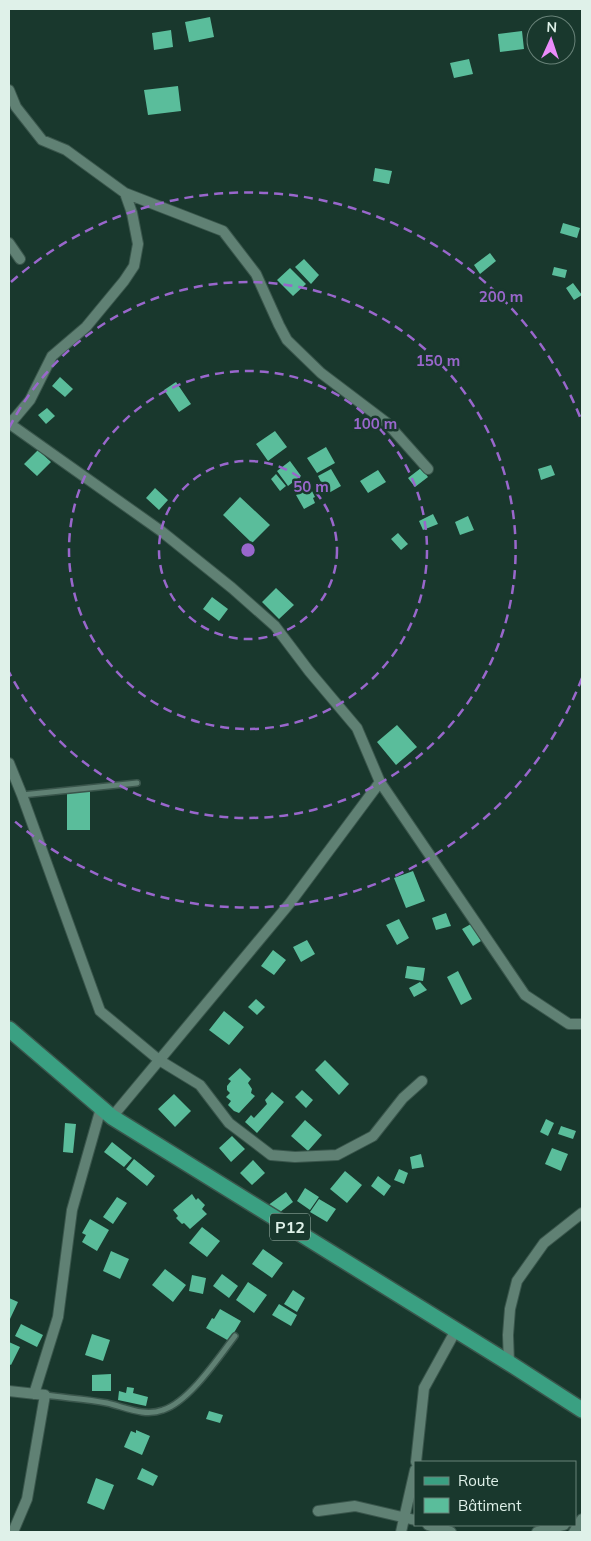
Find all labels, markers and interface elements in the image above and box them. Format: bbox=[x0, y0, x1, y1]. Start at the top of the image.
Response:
north arrow bbox=[526, 15, 576, 65]
text: N bbox=[546, 18, 557, 36]
text: 200 m bbox=[479, 287, 523, 306]
text: 150 m bbox=[416, 351, 460, 370]
text: 100 m bbox=[353, 414, 397, 433]
text: 50 m bbox=[293, 477, 329, 496]
centre of rings bbox=[239, 541, 257, 559]
road number: P12 bbox=[270, 1214, 310, 1240]
legend bbox=[414, 1461, 576, 1526]
text: Route bbox=[458, 1471, 499, 1490]
text: Bâtiment bbox=[458, 1496, 521, 1515]

